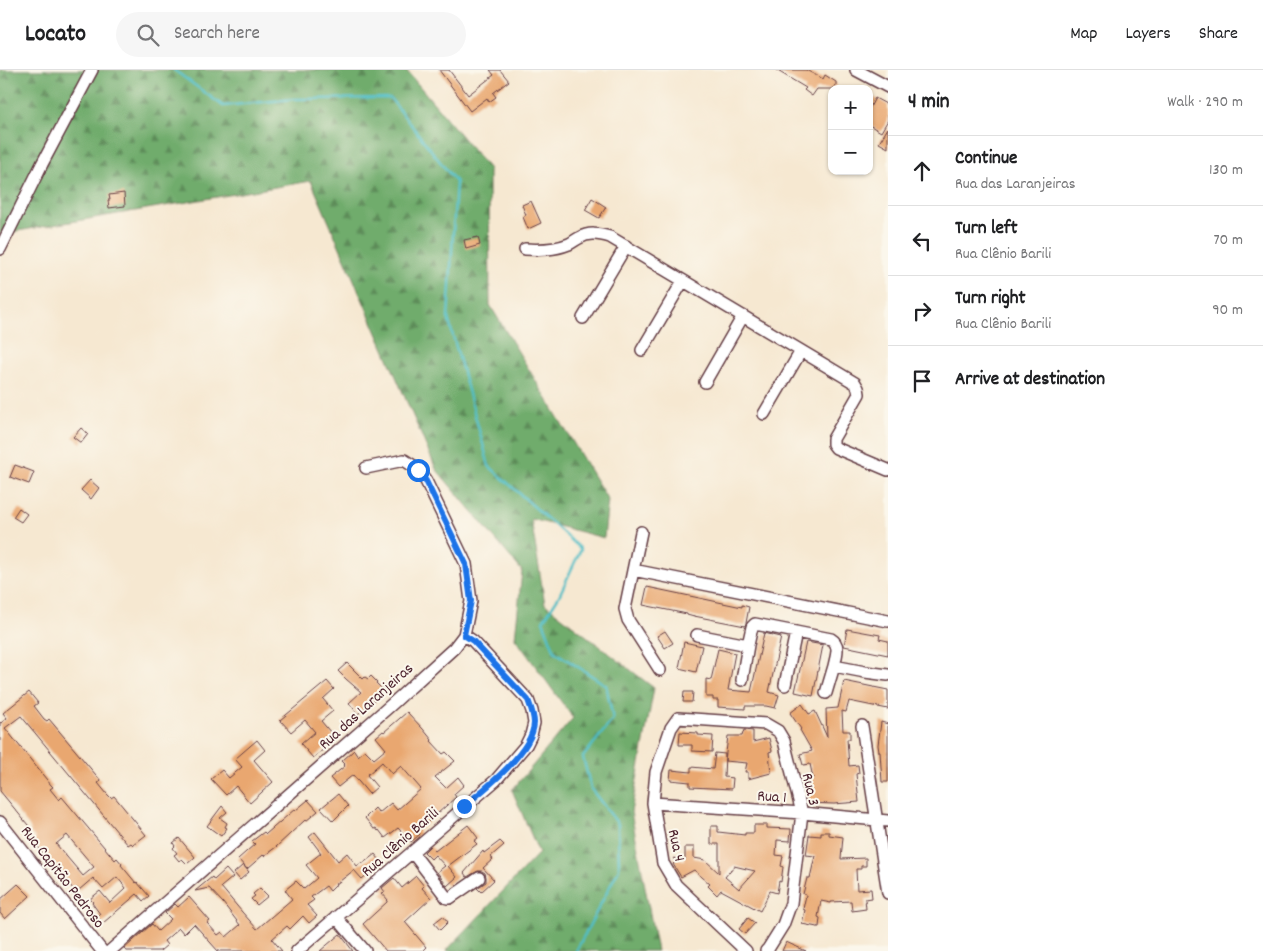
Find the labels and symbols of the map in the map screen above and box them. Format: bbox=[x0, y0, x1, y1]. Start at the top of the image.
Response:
route start bbox=[407, 459, 430, 482]
street label: Rua das Laranjeiras bbox=[314, 658, 419, 756]
street label: Rua 3 bbox=[795, 771, 824, 808]
street label: Rua 1 bbox=[756, 785, 787, 810]
route end bbox=[453, 795, 476, 818]
street label: Rua Clênio Barili bbox=[357, 803, 445, 883]
street label: Rua Capitão Pedroso bbox=[14, 821, 110, 934]
street label: Rua 4 bbox=[661, 827, 690, 864]

